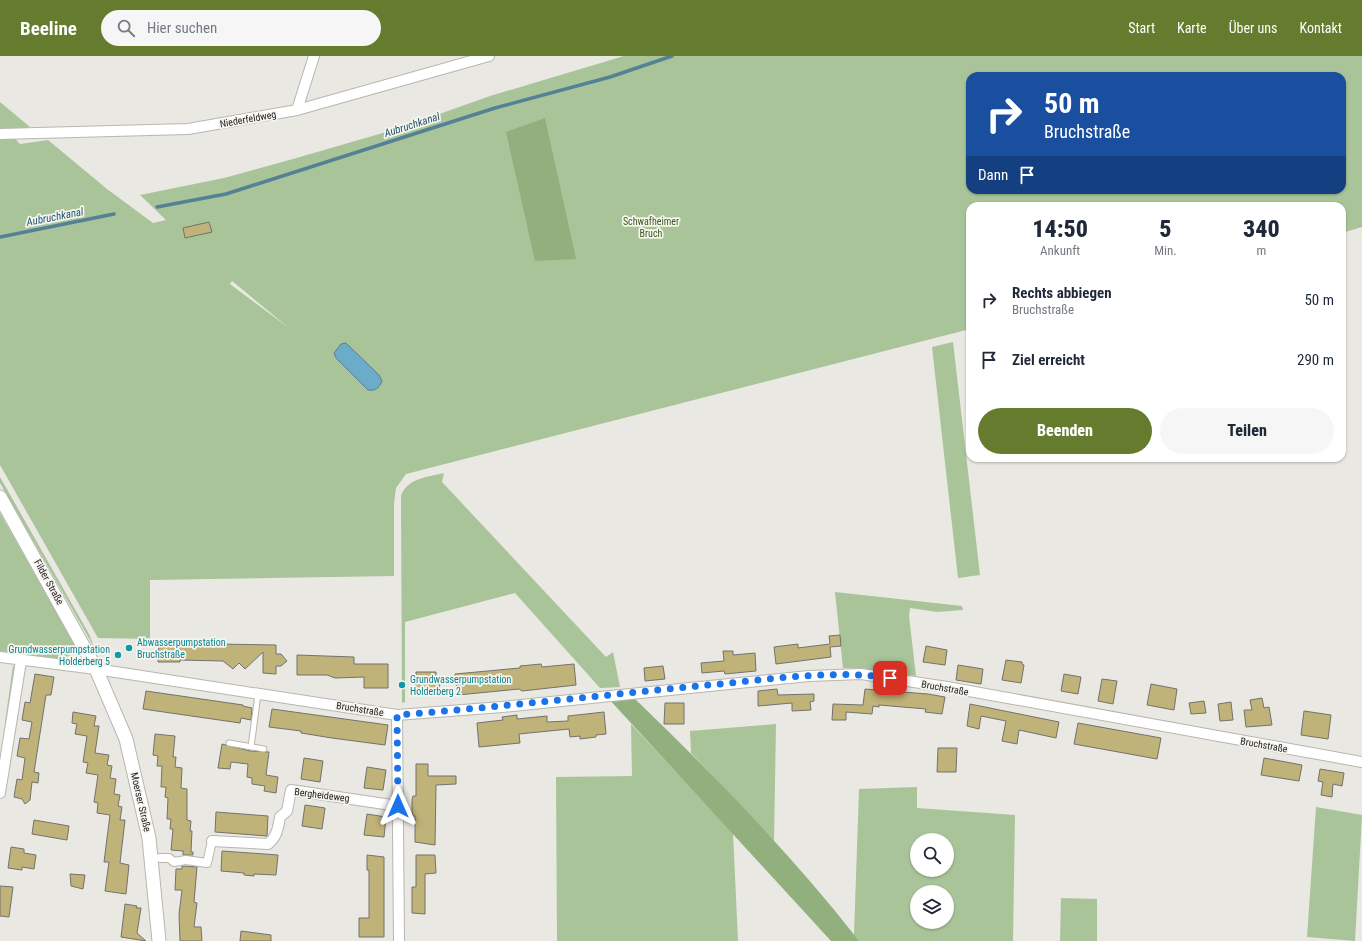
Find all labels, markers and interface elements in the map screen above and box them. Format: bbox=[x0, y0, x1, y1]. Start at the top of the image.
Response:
search box bbox=[101, 10, 381, 46]
text: Beeline bbox=[20, 17, 77, 40]
icon: search bbox=[115, 17, 137, 39]
text: Hier suchen bbox=[147, 19, 217, 37]
text: Start bbox=[1128, 20, 1155, 36]
text: Karte bbox=[1177, 20, 1207, 36]
text: Über uns bbox=[1229, 20, 1277, 36]
text: Kontakt bbox=[1299, 20, 1342, 36]
text: 50 m bbox=[1044, 87, 1100, 120]
icon: right bbox=[978, 88, 1030, 140]
street label: Niederfeldweg bbox=[219, 109, 277, 129]
water label: Aubruchkanal bbox=[382, 110, 442, 140]
text: Bruchstraße bbox=[1044, 121, 1130, 142]
icon: arrive bbox=[1016, 164, 1038, 186]
text: Dann bbox=[978, 166, 1008, 184]
water label: Aubruchkanal bbox=[24, 205, 85, 229]
text: 14:50 bbox=[1032, 215, 1088, 243]
text: 5 bbox=[1159, 215, 1172, 243]
text: 340 bbox=[1243, 215, 1280, 243]
park label: Schwafheimer Bruch bbox=[623, 216, 679, 239]
text: Ankunft bbox=[1040, 243, 1080, 258]
text: Min. bbox=[1154, 243, 1177, 258]
text: m bbox=[1256, 243, 1266, 258]
text: Rechts abbiegen bbox=[1012, 284, 1112, 302]
icon: right bbox=[978, 289, 1000, 311]
text: 50 m bbox=[1304, 291, 1334, 309]
text: Bruchstraße bbox=[1012, 302, 1074, 317]
icon: arrive bbox=[978, 349, 1000, 371]
text: Ziel erreicht bbox=[1012, 351, 1085, 369]
text: 290 m bbox=[1297, 351, 1334, 369]
button: Beenden bbox=[978, 408, 1152, 454]
button: Teilen bbox=[1160, 408, 1334, 454]
street label: Filder Straße bbox=[32, 557, 66, 607]
place label: Abwasserpumpstation Bruchstraße bbox=[137, 637, 226, 660]
marker: Abwasserpumpstation Bruchstraße bbox=[124, 643, 134, 653]
place label: Grundwasserpumpstation Holderberg 5 bbox=[9, 644, 110, 667]
marker: Grundwasserpumpstation Holderberg 5 bbox=[113, 650, 123, 660]
pin bbox=[873, 661, 907, 695]
icon: arrive bbox=[879, 667, 901, 689]
place label: Grundwasserpumpstation Holderberg 2 bbox=[410, 674, 512, 697]
street label: Bruchstraße bbox=[920, 678, 970, 698]
marker: Grundwasserpumpstation Holderberg 2 bbox=[397, 680, 407, 690]
street label: Bruchstraße bbox=[336, 700, 385, 718]
street label: Bruchstraße bbox=[1239, 735, 1289, 755]
street label: Moerser Straße bbox=[129, 771, 153, 833]
position arrow bbox=[377, 785, 419, 827]
street label: Bergheideweg bbox=[294, 786, 350, 804]
map controls bbox=[910, 833, 954, 929]
button: search bbox=[910, 833, 954, 877]
button: layers bbox=[910, 885, 954, 929]

